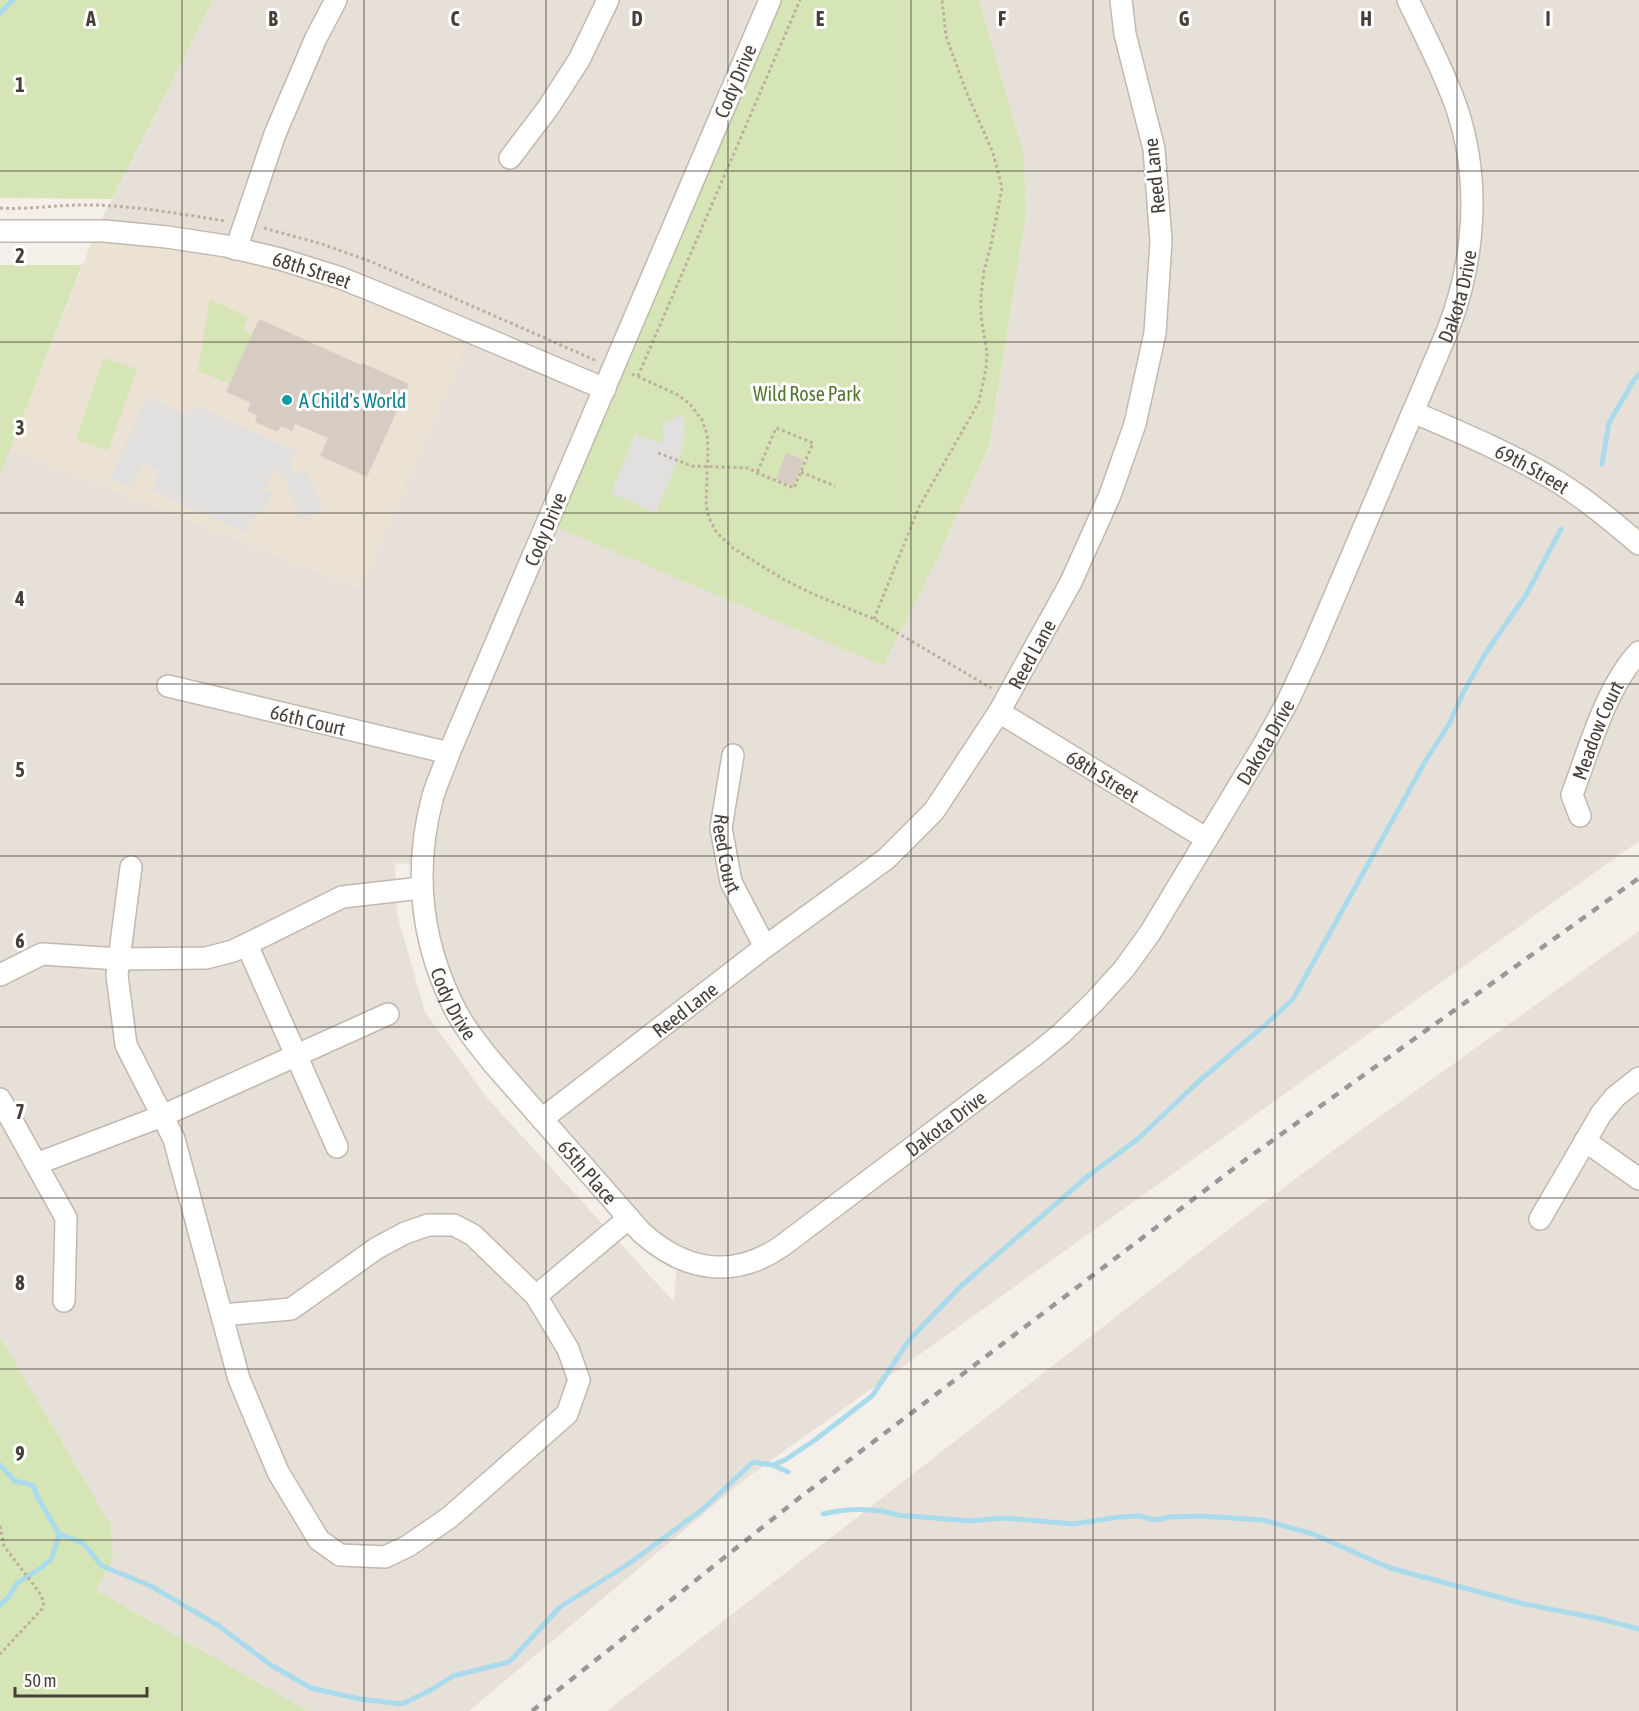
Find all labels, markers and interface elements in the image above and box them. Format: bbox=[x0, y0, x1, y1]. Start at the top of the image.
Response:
text: A bbox=[85, 7, 96, 30]
text: B bbox=[268, 7, 278, 30]
text: C bbox=[451, 7, 460, 30]
text: D bbox=[631, 7, 643, 30]
text: E bbox=[816, 7, 825, 30]
text: F bbox=[998, 7, 1006, 30]
text: G bbox=[1179, 7, 1190, 30]
text: H bbox=[1360, 7, 1372, 30]
text: I bbox=[1545, 7, 1551, 30]
street label: Cody Drive bbox=[709, 41, 761, 121]
text: 1 bbox=[15, 73, 25, 96]
street label: Reed Lane bbox=[1139, 137, 1169, 215]
text: 2 bbox=[15, 244, 25, 267]
street label: 68th Street bbox=[271, 246, 355, 293]
street label: Dakota Drive bbox=[1432, 248, 1480, 346]
park label: Wild Rose Park bbox=[753, 382, 861, 405]
place label: A Child's World bbox=[299, 389, 406, 412]
marker: A Child's World bbox=[280, 393, 294, 407]
text: 3 bbox=[15, 416, 25, 439]
street label: 69th Street bbox=[1492, 439, 1574, 498]
street label: Cody Drive bbox=[519, 489, 571, 569]
text: 4 bbox=[14, 587, 25, 610]
street label: Reed Lane bbox=[1003, 615, 1060, 693]
street label: Meadow Court bbox=[1567, 676, 1628, 783]
street label: Dakota Drive bbox=[1231, 695, 1298, 789]
street label: 66th Court bbox=[268, 699, 348, 740]
street label: 68th Street bbox=[1063, 745, 1144, 807]
text: 5 bbox=[15, 758, 25, 781]
street label: Reed Court bbox=[709, 812, 746, 897]
text: 6 bbox=[15, 929, 25, 952]
street label: Cody Drive bbox=[427, 964, 482, 1044]
street label: Reed Lane bbox=[647, 977, 722, 1041]
street label: Dakota Drive bbox=[900, 1085, 990, 1161]
text: 7 bbox=[15, 1100, 25, 1123]
street label: 65th Place bbox=[554, 1135, 622, 1208]
text: 8 bbox=[15, 1271, 25, 1294]
text: 9 bbox=[15, 1442, 25, 1465]
scale bar bbox=[15, 1660, 147, 1698]
text: 50 m bbox=[24, 1670, 56, 1691]

